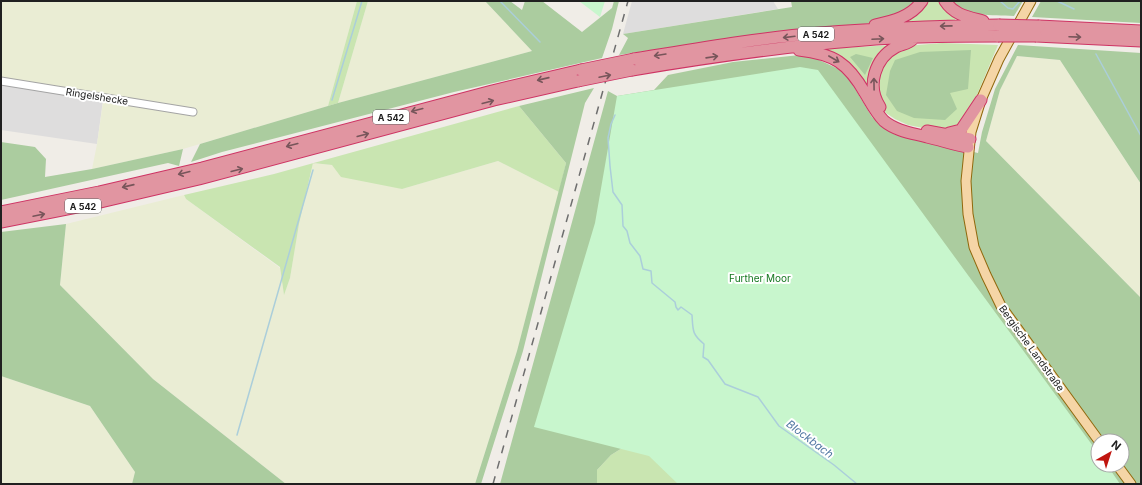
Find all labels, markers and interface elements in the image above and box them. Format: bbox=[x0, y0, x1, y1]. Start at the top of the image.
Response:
one-way arrow bbox=[940, 22, 953, 30]
road number: A 542 bbox=[798, 27, 834, 41]
one-way arrow bbox=[783, 33, 796, 41]
one-way arrow bbox=[1068, 33, 1081, 41]
one-way arrow bbox=[871, 35, 884, 43]
one-way arrow bbox=[654, 51, 667, 59]
one-way arrow bbox=[705, 53, 718, 61]
one-way arrow bbox=[828, 56, 840, 64]
one-way arrow bbox=[598, 71, 611, 79]
one-way arrow bbox=[537, 75, 550, 83]
one-way arrow bbox=[870, 78, 877, 91]
street label: Ringelshecke bbox=[65, 85, 129, 107]
one-way arrow bbox=[481, 97, 494, 105]
one-way arrow bbox=[411, 107, 424, 114]
road number: A 542 bbox=[373, 110, 409, 124]
one-way arrow bbox=[356, 131, 369, 139]
one-way arrow bbox=[285, 141, 298, 149]
one-way arrow bbox=[230, 165, 243, 173]
one-way arrow bbox=[178, 169, 191, 177]
one-way arrow bbox=[122, 182, 135, 190]
road number: A 542 bbox=[65, 199, 101, 213]
one-way arrow bbox=[32, 211, 45, 219]
park label: Further Moor bbox=[729, 272, 791, 284]
street label: Bergische Landstraße bbox=[997, 303, 1067, 393]
water label: Blockbach bbox=[784, 417, 837, 461]
north arrow bbox=[1090, 433, 1130, 473]
text: N bbox=[1109, 437, 1124, 453]

